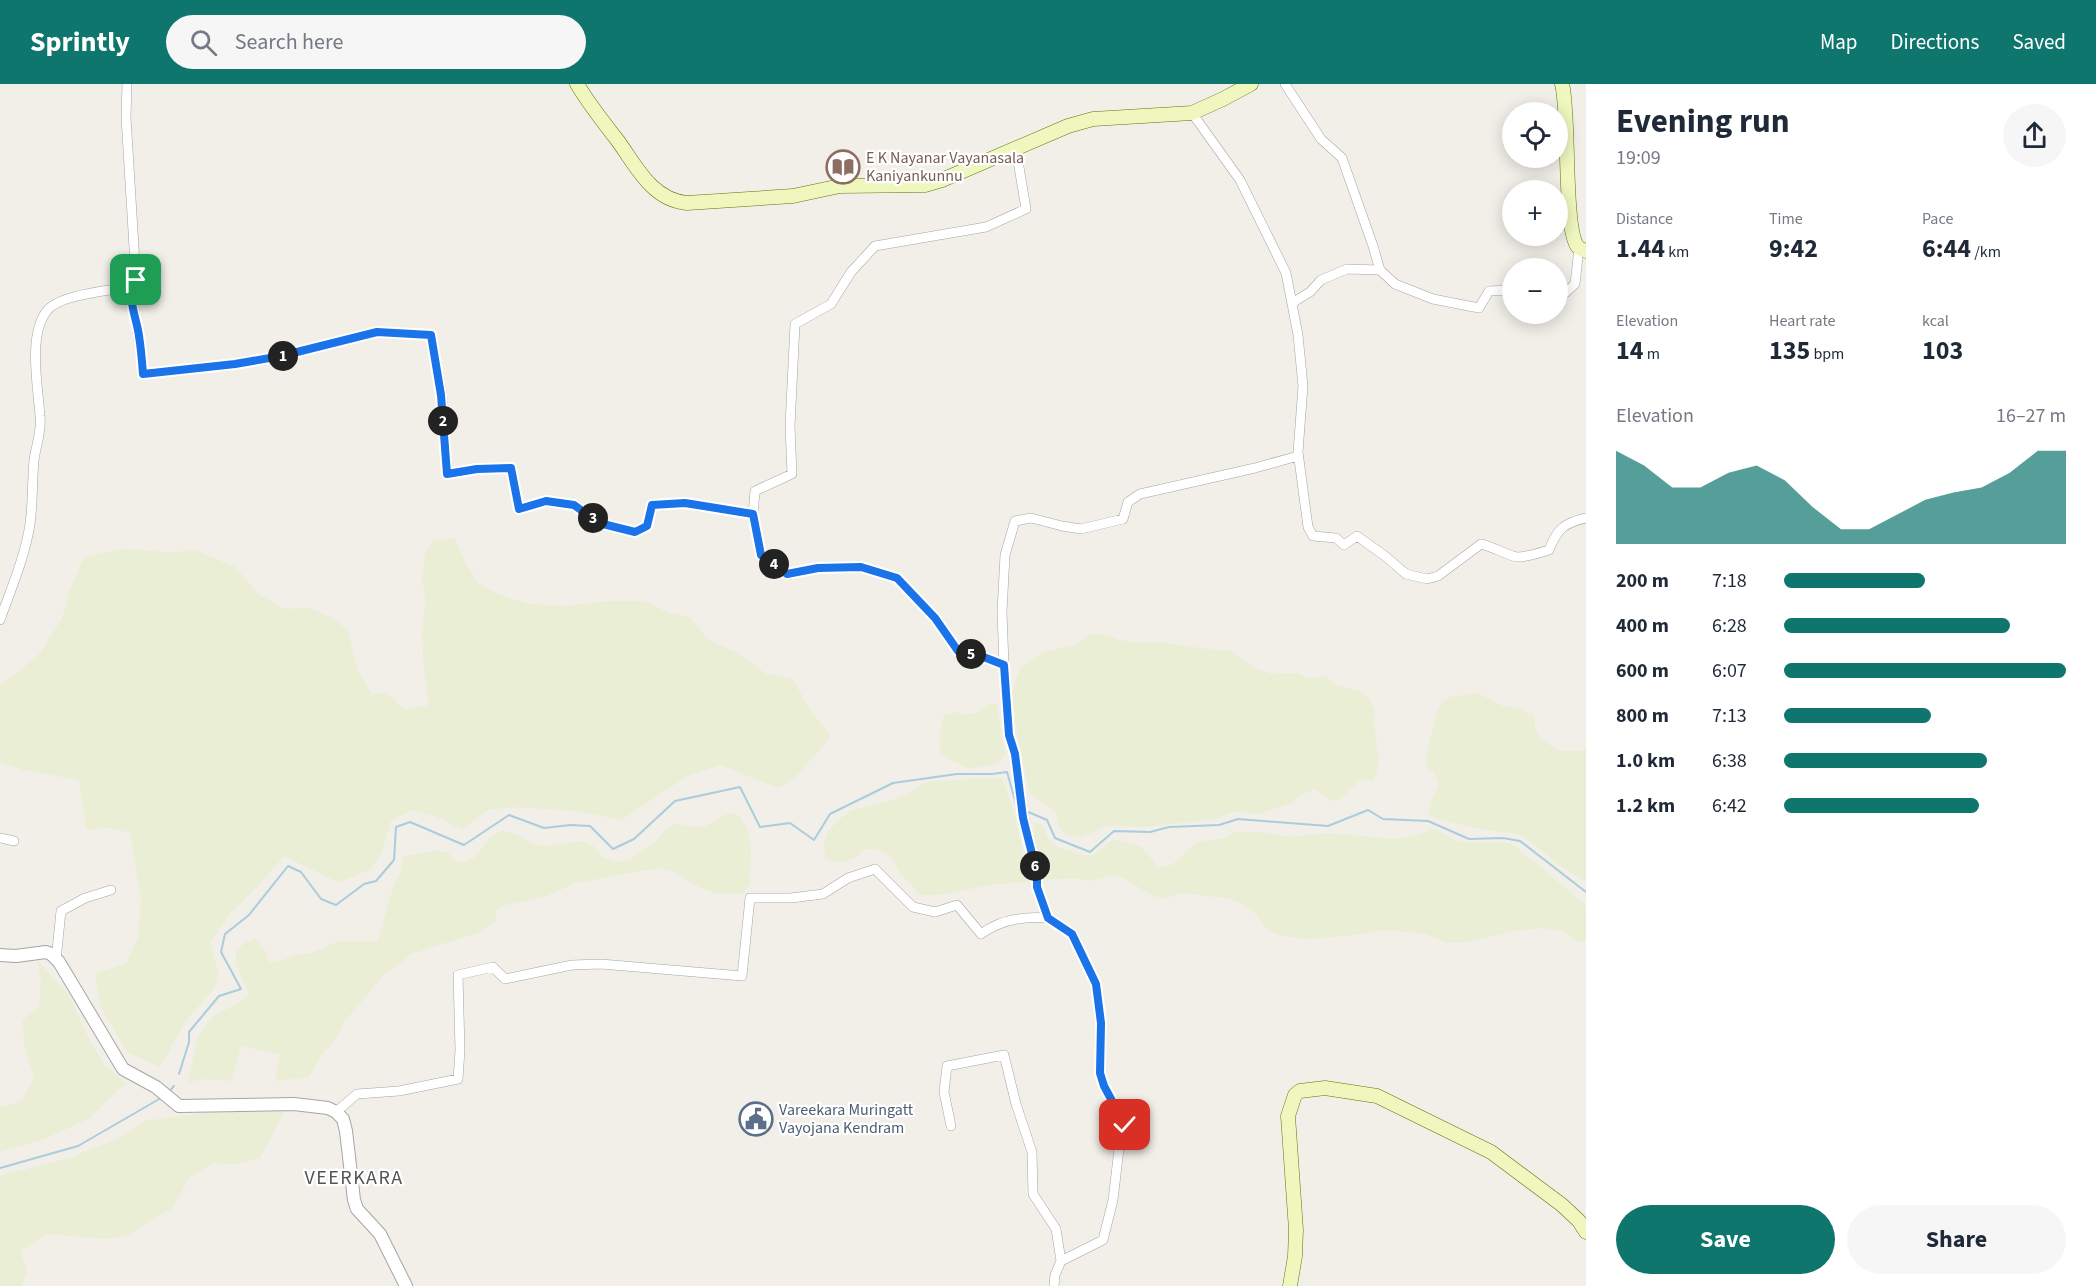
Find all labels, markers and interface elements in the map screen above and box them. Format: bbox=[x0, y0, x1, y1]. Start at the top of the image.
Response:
search box bbox=[166, 15, 586, 69]
text: Sprintly bbox=[30, 22, 130, 62]
icon: search bbox=[187, 26, 220, 59]
text: Search here bbox=[235, 26, 343, 58]
text: Map bbox=[1820, 27, 1858, 57]
text: Directions bbox=[1891, 27, 1979, 57]
text: Saved bbox=[2012, 27, 2066, 57]
text: Evening run bbox=[1616, 98, 1790, 145]
map controls bbox=[1502, 102, 1568, 324]
button: locate bbox=[1502, 102, 1568, 168]
button: share bbox=[2003, 104, 2066, 167]
text: 19:09 bbox=[1616, 144, 1661, 172]
place label: E K Nayanar Vayanasala Kaniyankunnu bbox=[866, 147, 1024, 187]
library icon: E K Nayanar Vayanasala Kaniyankunnu bbox=[825, 149, 861, 185]
button: + bbox=[1502, 180, 1568, 246]
text: Distance bbox=[1616, 208, 1673, 230]
text: Time bbox=[1769, 208, 1803, 230]
text: Pace bbox=[1922, 208, 1953, 230]
text: 1.44 bbox=[1616, 230, 1665, 267]
text: 9:42 bbox=[1769, 230, 1818, 267]
text: 6:44 bbox=[1922, 230, 1971, 267]
text: km bbox=[1665, 241, 1689, 263]
text: /km bbox=[1971, 241, 2001, 263]
pin bbox=[110, 254, 161, 305]
button: − bbox=[1502, 258, 1568, 324]
icon: arrive bbox=[119, 263, 152, 296]
text: Elevation bbox=[1616, 310, 1678, 332]
text: Heart rate bbox=[1769, 310, 1836, 332]
text: kcal bbox=[1922, 310, 1949, 332]
text: 14 bbox=[1616, 332, 1643, 369]
text: 135 bbox=[1769, 332, 1810, 369]
text: 103 bbox=[1922, 332, 1963, 369]
pin: 1 bbox=[268, 341, 298, 371]
text: m bbox=[1643, 343, 1660, 365]
text: bpm bbox=[1810, 343, 1844, 365]
text: 1 bbox=[279, 345, 287, 367]
text: Elevation bbox=[1616, 402, 1694, 430]
text: 16–27 m bbox=[1996, 402, 2066, 430]
pin: 2 bbox=[428, 406, 458, 436]
text: 2 bbox=[439, 410, 447, 432]
pin: 3 bbox=[578, 503, 608, 533]
text: 3 bbox=[589, 507, 597, 529]
pin: 4 bbox=[759, 549, 789, 579]
text: 4 bbox=[770, 553, 778, 575]
text: 200 m bbox=[1616, 567, 1669, 595]
text: 7:18 bbox=[1712, 567, 1747, 595]
text: 400 m bbox=[1616, 612, 1669, 640]
text: 6:28 bbox=[1712, 612, 1747, 640]
pin: 5 bbox=[956, 639, 986, 669]
text: 5 bbox=[967, 643, 975, 665]
text: 600 m bbox=[1616, 657, 1669, 685]
text: 6:07 bbox=[1712, 657, 1747, 685]
text: 800 m bbox=[1616, 702, 1669, 730]
text: 7:13 bbox=[1712, 702, 1747, 730]
text: 1.0 km bbox=[1616, 747, 1675, 775]
text: 6:38 bbox=[1712, 747, 1747, 775]
text: 1.2 km bbox=[1616, 792, 1675, 820]
text: 6:42 bbox=[1712, 792, 1747, 820]
pin: 6 bbox=[1020, 851, 1050, 881]
text: 6 bbox=[1031, 855, 1039, 877]
place label: Vareekara Muringatt Vayojana Kendram bbox=[779, 1099, 914, 1139]
pin bbox=[1099, 1099, 1150, 1150]
public building icon: Vareekara Muringatt Vayojana Kendram bbox=[738, 1101, 774, 1137]
icon: check bbox=[1108, 1108, 1141, 1141]
district label: VEERKARA bbox=[304, 1164, 404, 1192]
button: Save bbox=[1616, 1205, 1835, 1274]
button: Share bbox=[1847, 1205, 2066, 1274]

